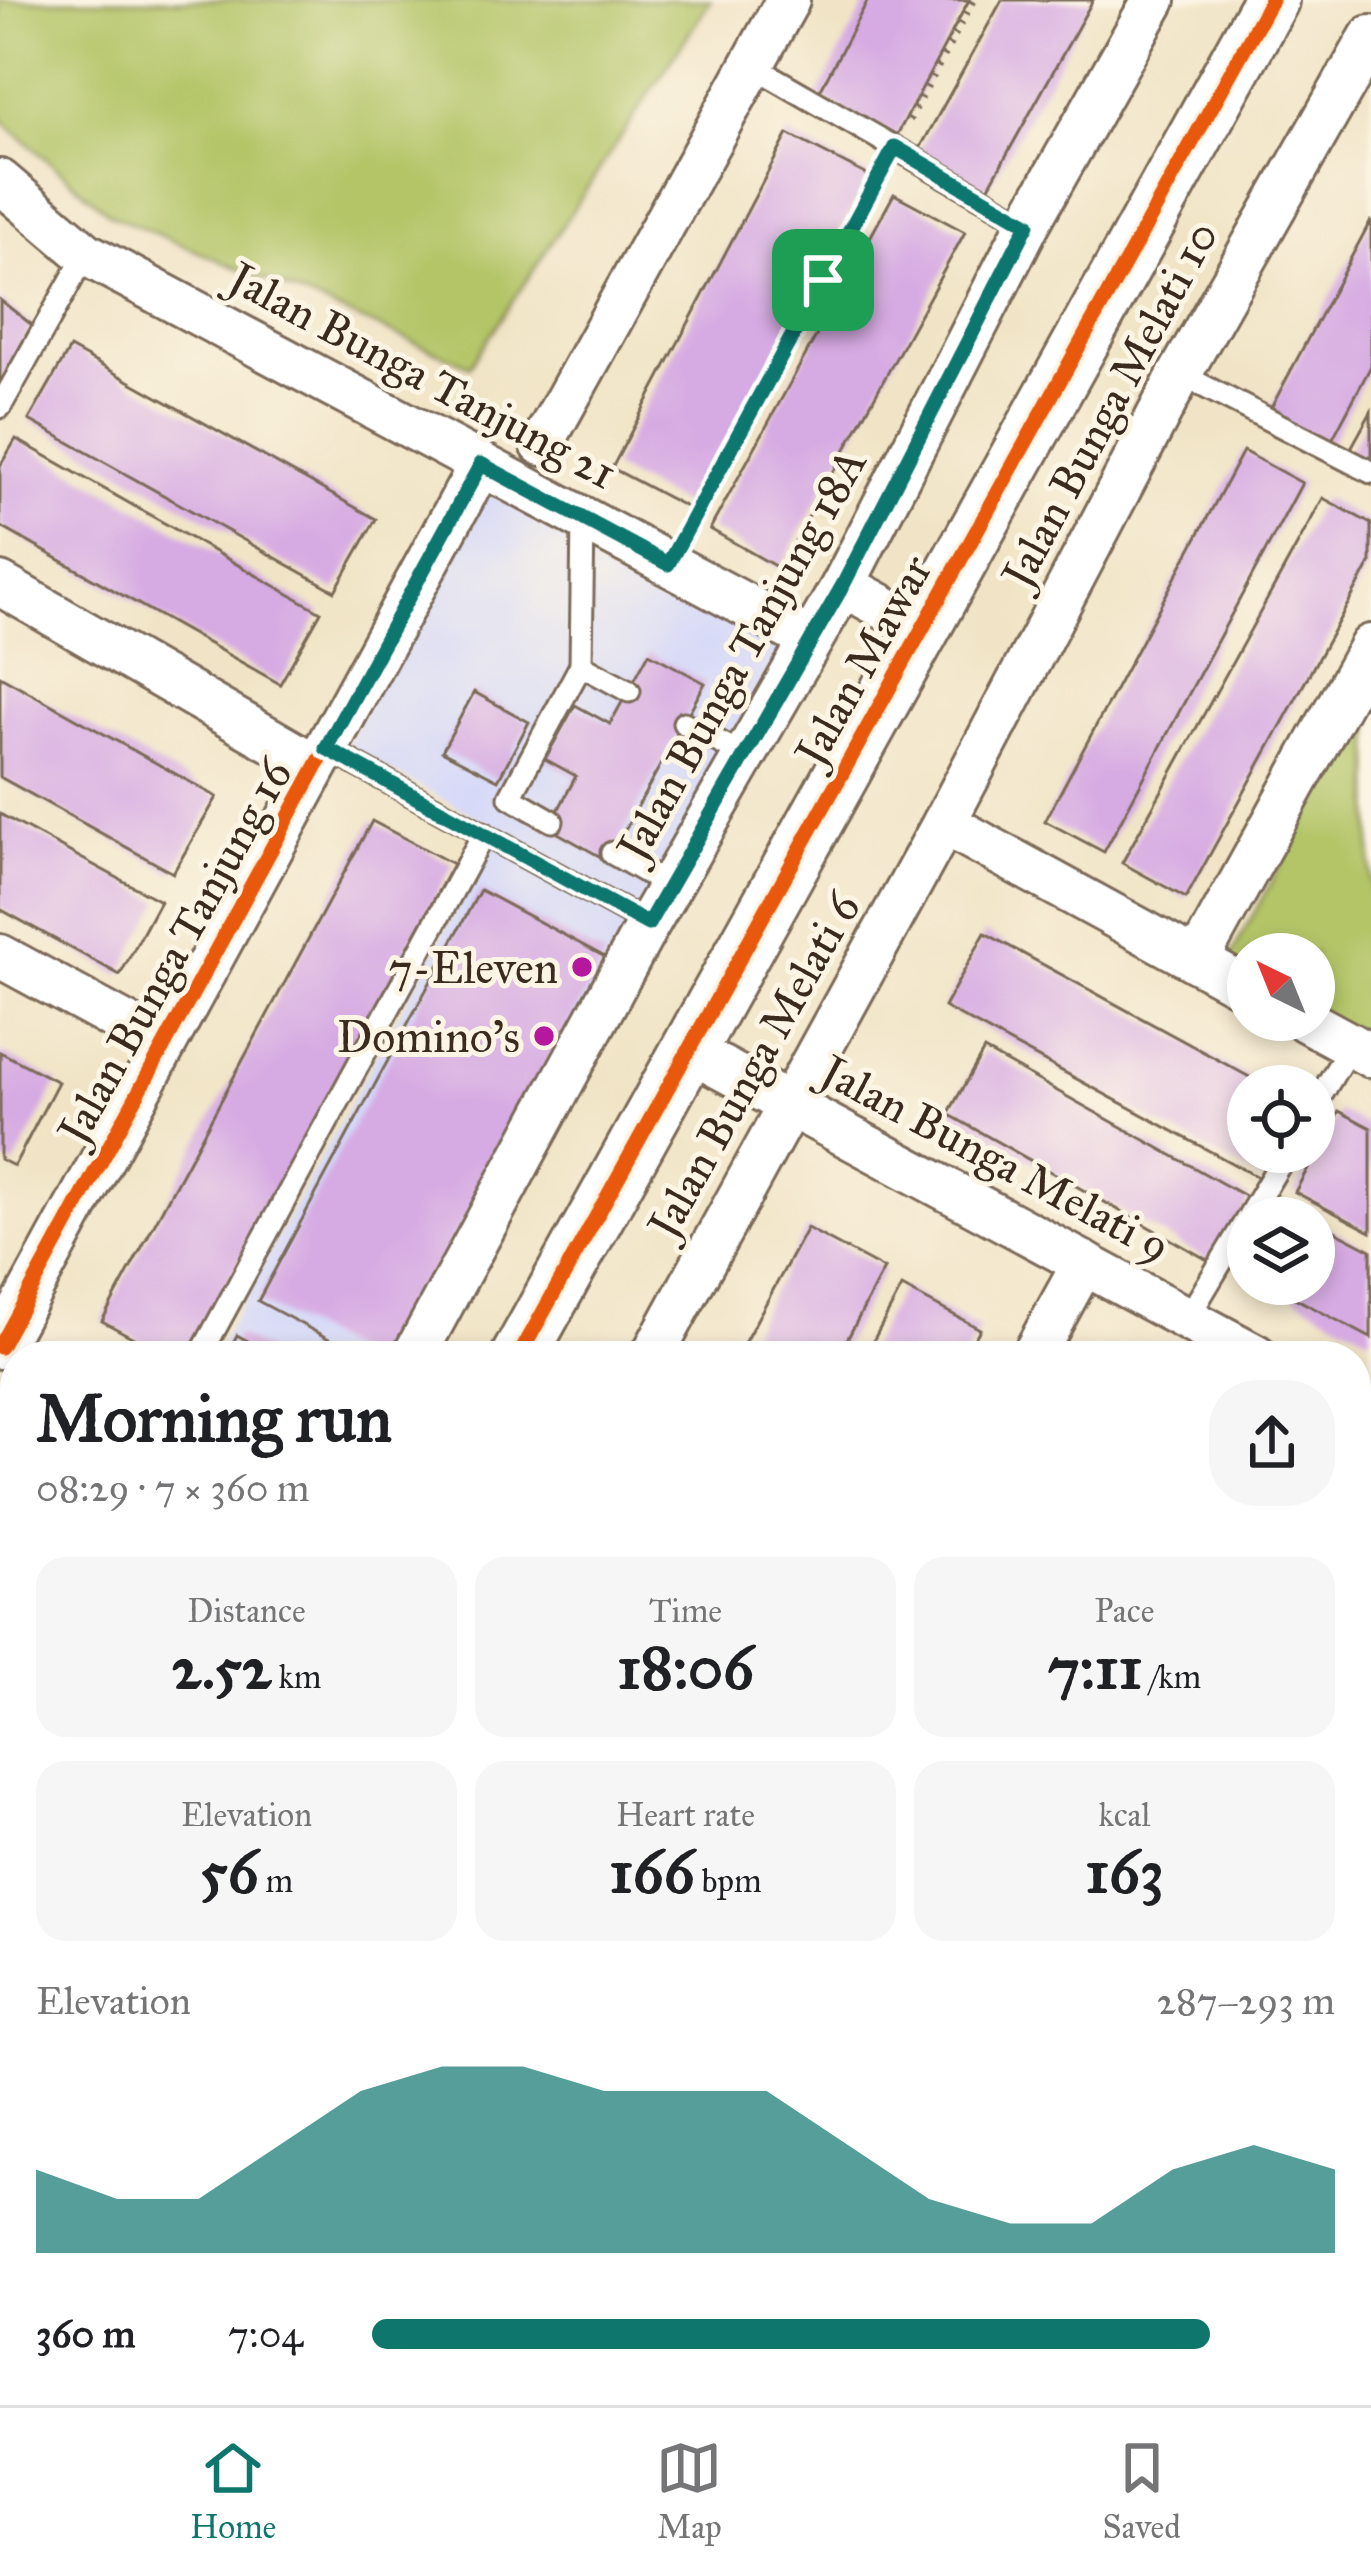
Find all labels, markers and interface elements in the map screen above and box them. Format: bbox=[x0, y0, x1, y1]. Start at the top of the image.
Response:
street label: Jalan Bunga Melati 10 bbox=[987, 212, 1229, 601]
pin bbox=[772, 229, 874, 331]
icon: arrive bbox=[790, 247, 856, 313]
street label: Jalan Bunga Tanjung 21 bbox=[215, 248, 626, 501]
street label: Jalan Bunga Tanjung 18A bbox=[603, 439, 878, 874]
street label: Jalan Mawar bbox=[781, 545, 944, 779]
street label: Jalan Bunga Tanjung 16 bbox=[43, 748, 304, 1158]
street label: Jalan Bunga Melati 6 bbox=[633, 881, 872, 1252]
north arrow bbox=[1227, 933, 1335, 1041]
map controls bbox=[1227, 933, 1335, 1305]
place label: 7-Eleven bbox=[389, 940, 558, 995]
marker: 7-Eleven bbox=[569, 954, 595, 980]
place label: Domino's bbox=[337, 1009, 520, 1064]
marker: Domino's bbox=[531, 1023, 557, 1049]
street label: Jalan Bunga Melati 9 bbox=[808, 1041, 1180, 1274]
button: locate bbox=[1227, 1065, 1335, 1173]
button: layers bbox=[1227, 1197, 1335, 1305]
text: Morning run bbox=[36, 1378, 392, 1459]
button: share bbox=[1209, 1380, 1335, 1506]
text: 08:29 · 7 × 360 m bbox=[36, 1464, 310, 1512]
text: Distance bbox=[187, 1591, 306, 1631]
text: Time bbox=[649, 1591, 722, 1631]
text: Pace bbox=[1095, 1591, 1154, 1631]
text: 2.52 bbox=[171, 1631, 271, 1704]
text: 18:06 bbox=[617, 1631, 754, 1704]
text: 7:11 bbox=[1048, 1631, 1142, 1704]
text: km bbox=[271, 1657, 322, 1697]
text: /km bbox=[1142, 1657, 1201, 1697]
text: Elevation bbox=[181, 1795, 312, 1835]
text: Heart rate bbox=[616, 1795, 755, 1835]
text: kcal bbox=[1099, 1795, 1150, 1835]
text: 56 bbox=[200, 1835, 258, 1908]
text: 166 bbox=[609, 1835, 694, 1908]
text: 163 bbox=[1085, 1835, 1164, 1908]
text: m bbox=[258, 1861, 293, 1901]
text: bpm bbox=[694, 1861, 762, 1901]
text: Elevation bbox=[36, 1977, 191, 2025]
text: 287–293 m bbox=[1157, 1977, 1335, 2025]
text: 360 m bbox=[36, 2310, 135, 2358]
text: 7:04 bbox=[228, 2310, 303, 2358]
tab: Home bbox=[190, 2435, 276, 2547]
tab: Map bbox=[656, 2435, 722, 2547]
tab: Saved bbox=[1103, 2435, 1181, 2547]

